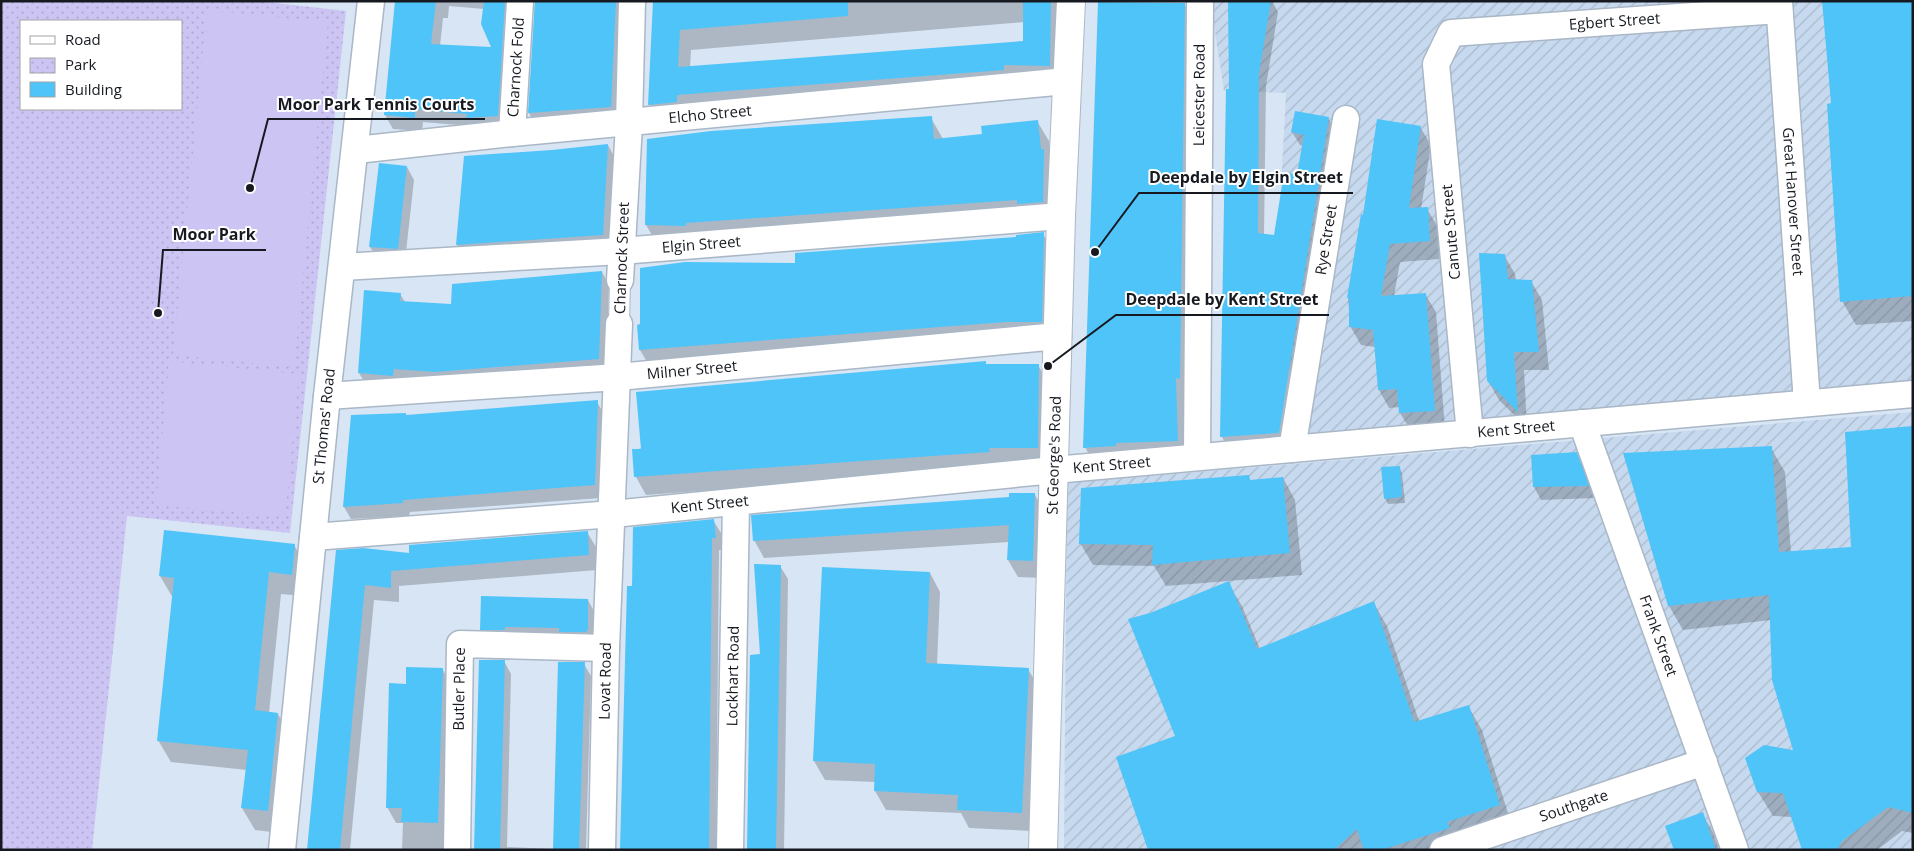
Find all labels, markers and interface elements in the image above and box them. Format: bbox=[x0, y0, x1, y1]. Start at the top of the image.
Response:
street label: Egbert Street bbox=[1568, 7, 1661, 34]
street label: Charnock Fold bbox=[502, 16, 528, 118]
legend bbox=[20, 20, 182, 110]
text: Road bbox=[65, 29, 101, 49]
street label: Leicester Road bbox=[1188, 44, 1209, 146]
text: Park bbox=[65, 54, 96, 74]
text: Building bbox=[65, 79, 122, 99]
callout: Moor Park Tennis Courts bbox=[268, 88, 485, 119]
text: Moor Park Tennis Courts bbox=[278, 93, 474, 115]
street label: Elcho Street bbox=[668, 100, 753, 127]
street label: Great Hanover Street bbox=[1779, 127, 1809, 276]
callout: Deepdale by Elgin Street bbox=[1139, 162, 1353, 193]
text: Deepdale by Elgin Street bbox=[1149, 166, 1343, 188]
street label: Canute Street bbox=[1436, 184, 1464, 281]
street label: Charnock Street bbox=[609, 202, 633, 314]
street label: Rye Street bbox=[1310, 203, 1341, 276]
callout: Moor Park bbox=[163, 219, 266, 250]
text: Moor Park bbox=[172, 223, 256, 245]
street label: Elgin Street bbox=[661, 231, 741, 257]
callout: Deepdale by Kent Street bbox=[1116, 284, 1329, 315]
text: Deepdale by Kent Street bbox=[1125, 288, 1319, 310]
street label: Milner Street bbox=[646, 355, 738, 383]
street label: St Thomas' Road bbox=[307, 367, 339, 485]
street label: St George's Road bbox=[1042, 395, 1065, 515]
street label: Kent Street bbox=[1476, 415, 1556, 442]
street label: Kent Street bbox=[1072, 450, 1151, 477]
street label: Kent Street bbox=[670, 490, 749, 517]
street label: Frank Street bbox=[1635, 592, 1683, 679]
street label: Lockhart Road bbox=[721, 625, 743, 727]
street label: Lovat Road bbox=[594, 642, 615, 720]
street label: Butler Place bbox=[448, 647, 469, 731]
street label: Southgate bbox=[1536, 784, 1610, 826]

